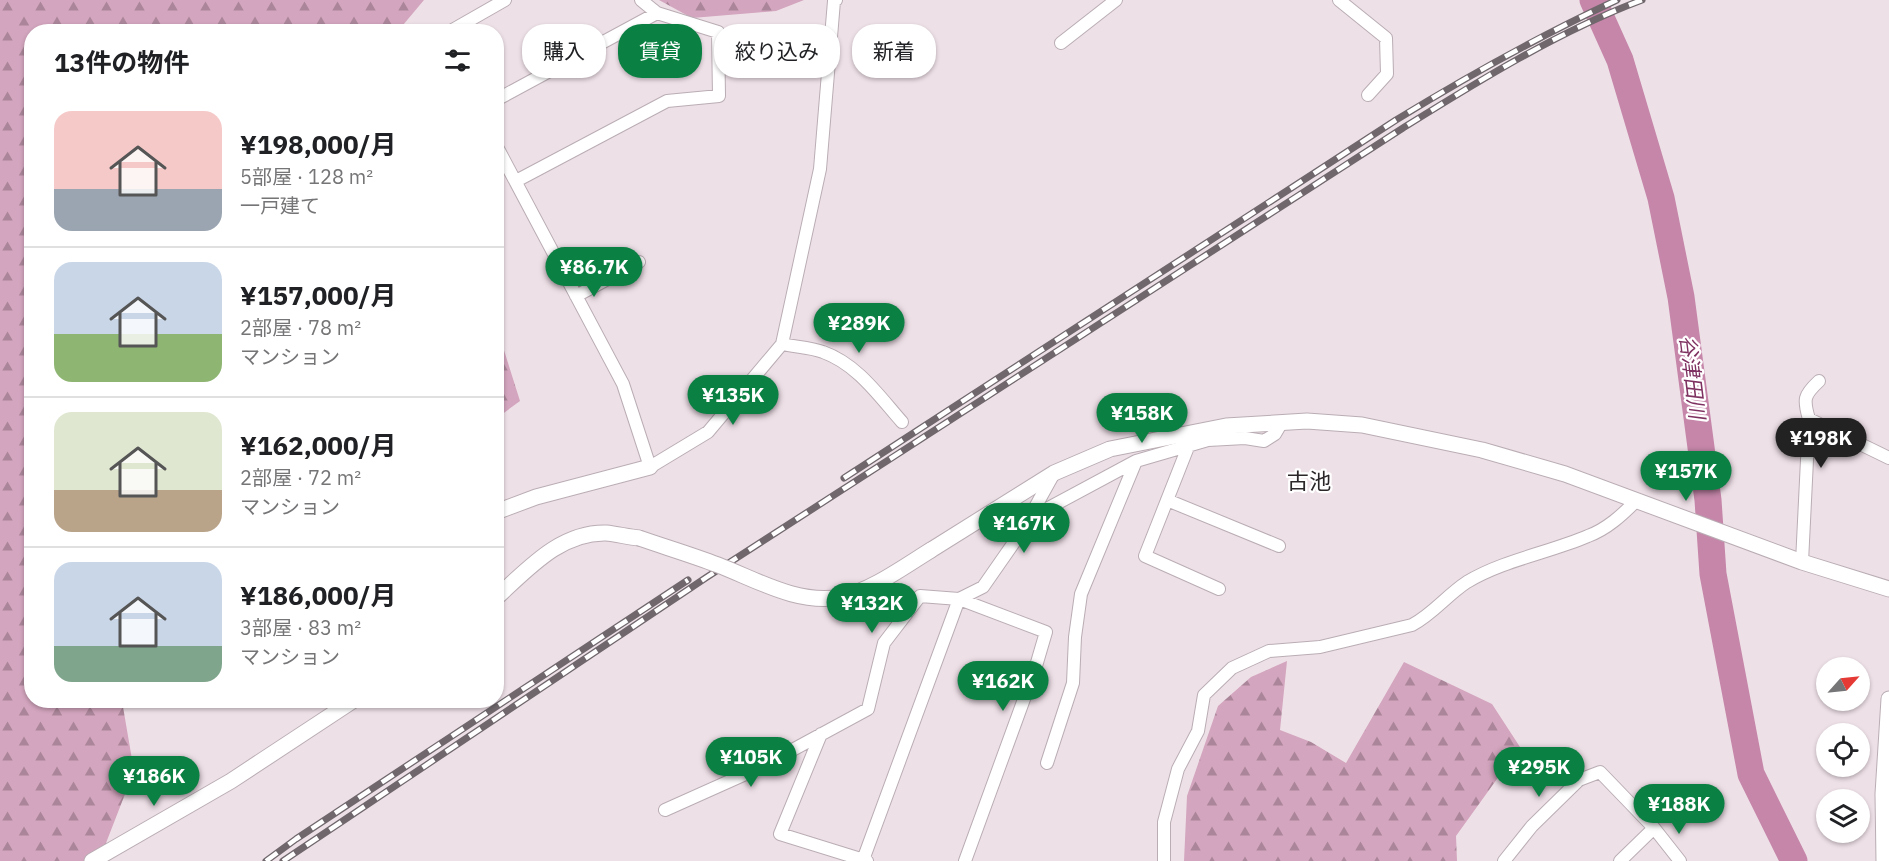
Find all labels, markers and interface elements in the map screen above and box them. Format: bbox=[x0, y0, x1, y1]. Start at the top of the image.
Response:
chip: 購入 bbox=[522, 24, 606, 78]
chip: 賃貸 bbox=[618, 24, 702, 78]
chip: 絞り込み bbox=[714, 24, 840, 78]
chip: 新着 bbox=[852, 24, 936, 78]
icon: filters bbox=[441, 44, 474, 77]
text: 13件の物件 bbox=[54, 45, 189, 79]
text: ¥198,000/月 bbox=[240, 127, 397, 161]
icon: home bbox=[102, 135, 174, 207]
text: 5部屋 · 128 m² bbox=[240, 163, 373, 190]
text: 一戸建て bbox=[240, 192, 320, 219]
pin: ¥86.7K bbox=[545, 247, 643, 298]
text: ¥86.7K bbox=[559, 253, 629, 280]
text: ¥157,000/月 bbox=[240, 278, 397, 312]
icon: home bbox=[102, 286, 174, 358]
pin: ¥289K bbox=[817, 303, 901, 354]
text: ¥289K bbox=[828, 309, 890, 336]
text: 2部屋 · 78 m² bbox=[240, 314, 361, 341]
water label: 谷津田川 bbox=[1674, 333, 1712, 422]
text: マンション bbox=[240, 343, 340, 370]
pin: ¥135K bbox=[691, 375, 775, 426]
text: ¥135K bbox=[702, 381, 764, 408]
pin: ¥158K bbox=[1100, 393, 1184, 444]
text: ¥158K bbox=[1111, 399, 1173, 426]
pin: ¥198K bbox=[1779, 418, 1863, 469]
text: ¥198K bbox=[1790, 424, 1852, 451]
text: ¥162,000/月 bbox=[240, 428, 397, 462]
icon: home bbox=[102, 436, 174, 508]
pin: ¥157K bbox=[1644, 451, 1728, 502]
text: ¥157K bbox=[1655, 457, 1717, 484]
text: 2部屋 · 72 m² bbox=[240, 464, 361, 491]
district label: 古池 bbox=[1287, 466, 1331, 495]
text: マンション bbox=[240, 493, 340, 520]
pin: ¥167K bbox=[982, 503, 1066, 554]
text: ¥167K bbox=[993, 509, 1055, 536]
text: ¥186,000/月 bbox=[240, 578, 397, 612]
pin: ¥132K bbox=[830, 583, 914, 634]
icon: home bbox=[102, 586, 174, 658]
text: ¥132K bbox=[841, 589, 903, 616]
text: 3部屋 · 83 m² bbox=[240, 614, 361, 641]
text: マンション bbox=[240, 643, 340, 670]
north arrow bbox=[1816, 657, 1870, 711]
map controls bbox=[1816, 657, 1870, 843]
pin: ¥162K bbox=[961, 661, 1045, 712]
text: ¥162K bbox=[972, 667, 1034, 694]
button: locate bbox=[1816, 723, 1870, 777]
pin: ¥105K bbox=[709, 737, 793, 788]
text: ¥105K bbox=[720, 743, 782, 770]
pin: ¥295K bbox=[1497, 747, 1581, 798]
text: ¥295K bbox=[1508, 753, 1570, 780]
pin: ¥186K bbox=[112, 756, 196, 807]
text: ¥186K bbox=[123, 762, 185, 789]
pin: ¥188K bbox=[1637, 784, 1721, 835]
button: layers bbox=[1816, 789, 1870, 843]
text: ¥188K bbox=[1648, 790, 1710, 817]

